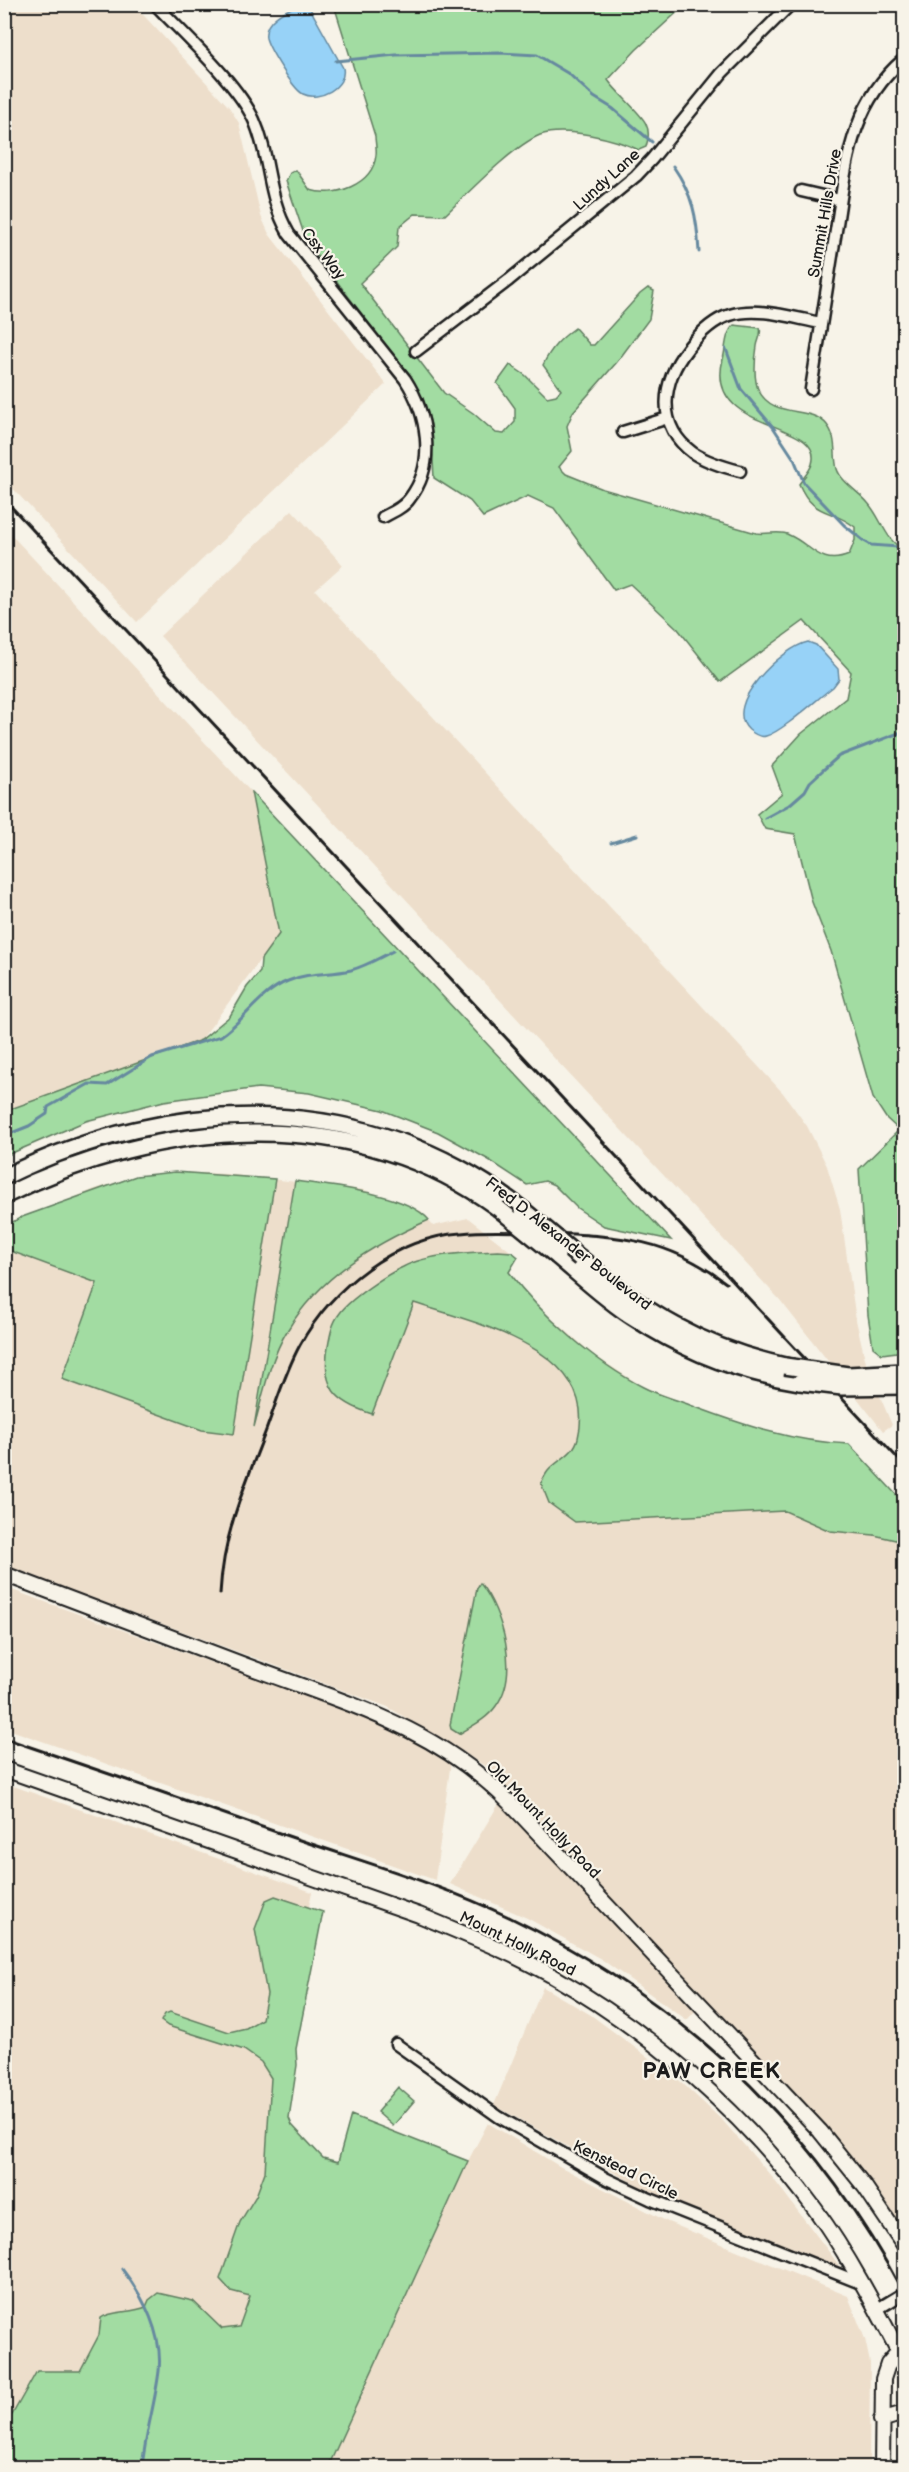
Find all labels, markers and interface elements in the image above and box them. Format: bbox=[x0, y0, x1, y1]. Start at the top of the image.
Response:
street label: Lundy Lane bbox=[570, 145, 645, 215]
street label: Summit Hills Drive bbox=[805, 147, 846, 279]
street label: Csx Way bbox=[297, 224, 349, 284]
street label: Fred D. Alexander Boulevard bbox=[481, 1174, 655, 1315]
street label: Old Mount Holly Road bbox=[482, 1757, 604, 1883]
street label: Mount Holly Road bbox=[456, 1908, 579, 1981]
district label: PAW CREEK bbox=[642, 2058, 782, 2085]
street label: Kenstead Circle bbox=[569, 2137, 682, 2204]

